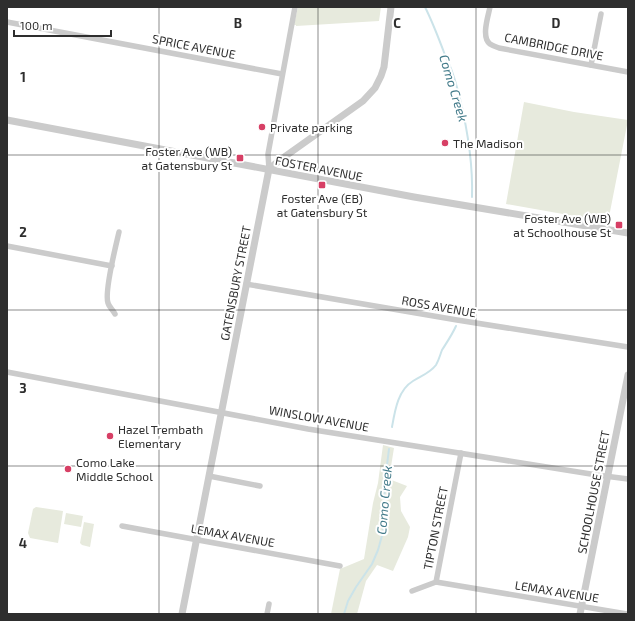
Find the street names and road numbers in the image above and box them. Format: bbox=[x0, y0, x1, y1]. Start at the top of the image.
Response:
street label: CAMBRIDGE DRIVE bbox=[503, 30, 605, 62]
street label: SPRICE AVENUE bbox=[151, 31, 237, 61]
street label: FOSTER AVENUE bbox=[274, 153, 364, 183]
street label: GATENSBURY STREET bbox=[217, 224, 253, 342]
street label: ROSS AVENUE bbox=[401, 293, 478, 320]
street label: WINSLOW AVENUE bbox=[268, 402, 370, 434]
street label: SCHOOLHOUSE STREET bbox=[574, 429, 612, 555]
street label: TIPTON STREET bbox=[420, 485, 450, 571]
street label: LEMAX AVENUE bbox=[190, 521, 276, 549]
street label: LEMAX AVENUE bbox=[514, 577, 600, 605]

